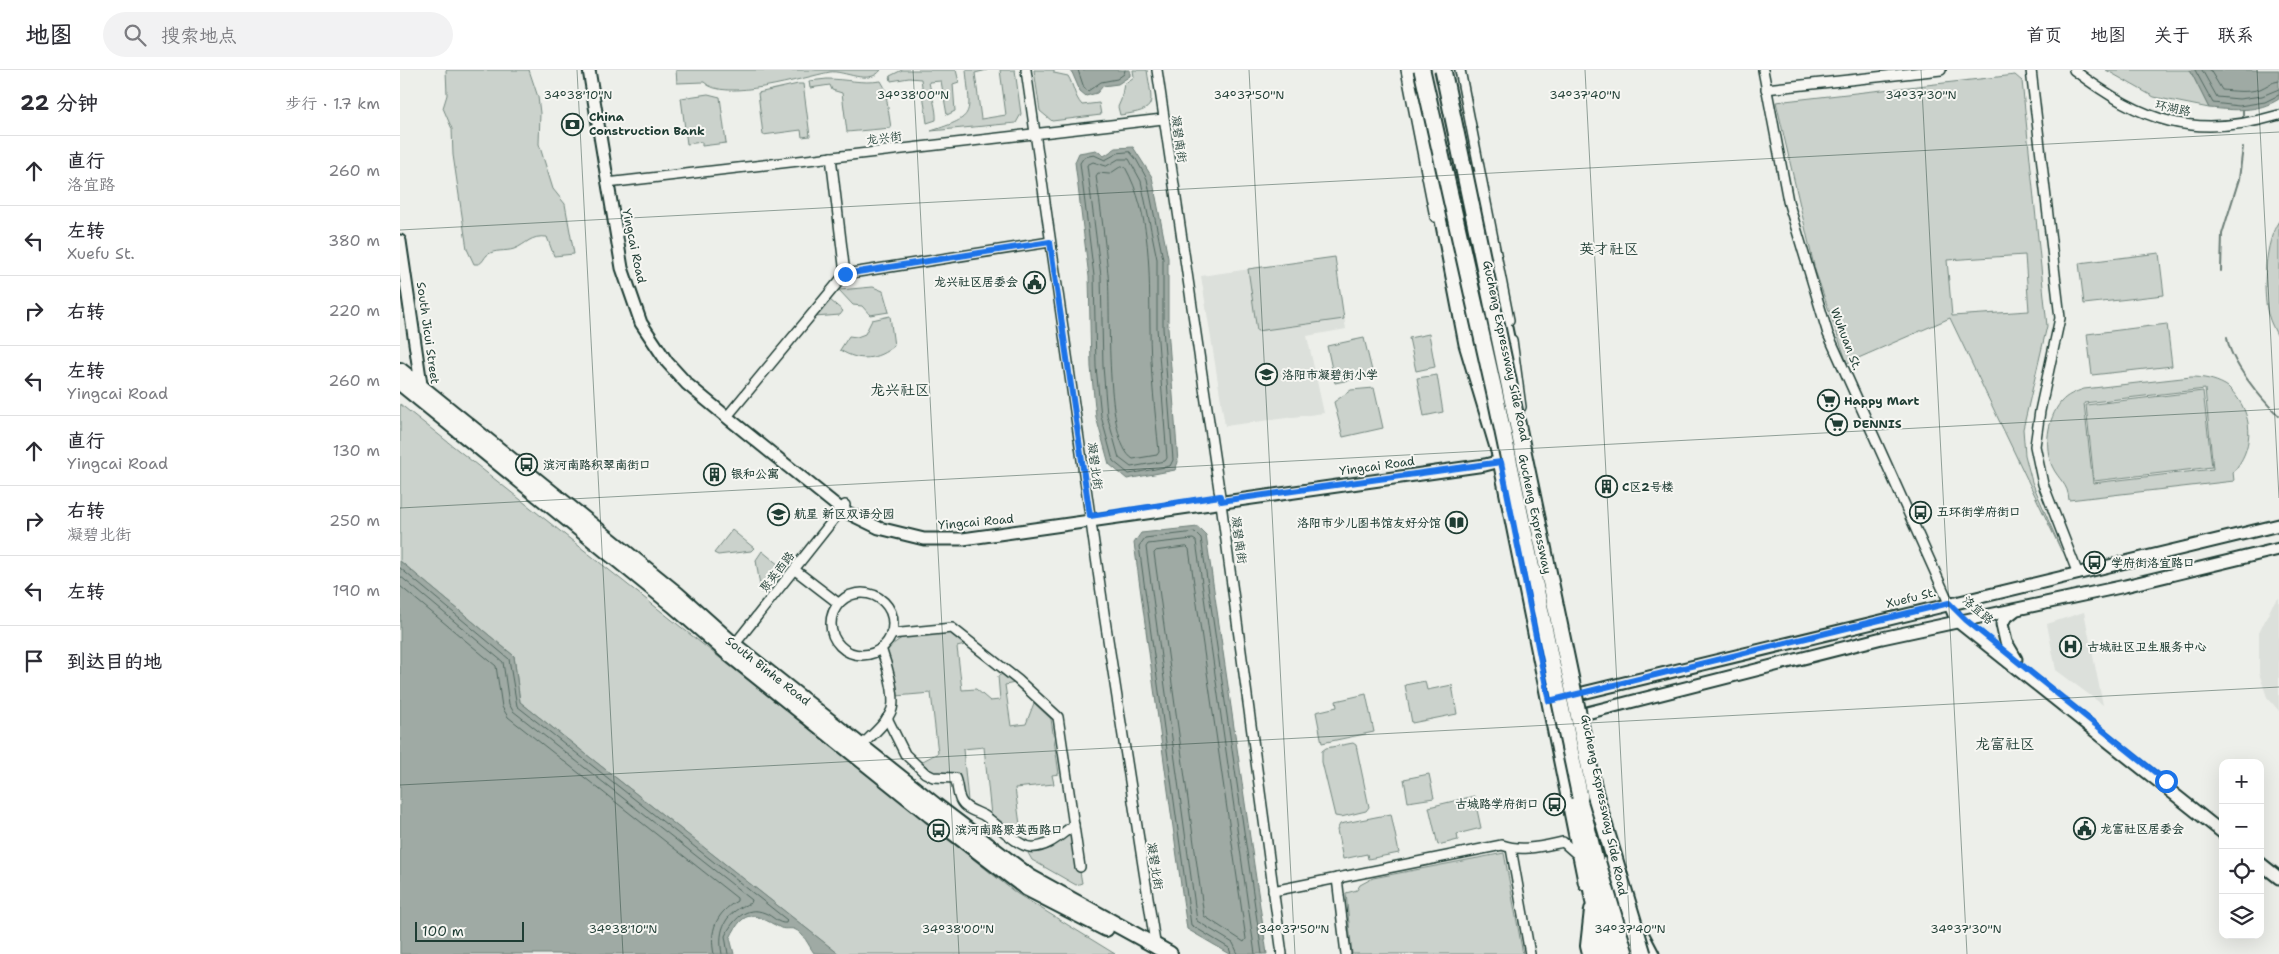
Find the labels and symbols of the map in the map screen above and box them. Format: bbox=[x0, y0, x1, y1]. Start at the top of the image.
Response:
text: 34°38'10"N bbox=[543, 87, 613, 103]
text: 34°38'00"N bbox=[877, 87, 949, 103]
text: 34°37'50"N bbox=[1214, 87, 1284, 103]
text: 34°37'40"N bbox=[1549, 87, 1621, 103]
text: 34°37'30"N bbox=[1885, 87, 1957, 103]
street label: 环湖路 bbox=[2154, 96, 2192, 120]
place label: China Construction Bank bbox=[589, 109, 705, 139]
bank icon: China Construction Bank bbox=[561, 112, 585, 136]
street label: 凝碧南街 bbox=[1168, 114, 1190, 164]
street label: 龙兴街 bbox=[865, 128, 903, 148]
street label: Yingcai Road bbox=[618, 207, 650, 285]
district label: 英才社区 bbox=[1579, 239, 1639, 259]
street label: Gucheng Expressway Side Road bbox=[1479, 259, 1533, 443]
route end bbox=[834, 263, 857, 286]
public building icon: 龙兴社区居委会 bbox=[1022, 270, 1046, 294]
place label: 龙兴社区居委会 bbox=[934, 274, 1018, 290]
street label: South Jicui Street bbox=[413, 281, 443, 385]
street label: Wuhuan St. bbox=[1827, 305, 1865, 373]
school or university icon: 洛阳市凝碧街小学 bbox=[1254, 363, 1278, 387]
place label: 洛阳市凝碧街小学 bbox=[1282, 367, 1378, 383]
district label: 龙兴社区 bbox=[870, 380, 930, 400]
supermarket icon: Happy Mart bbox=[1816, 389, 1840, 413]
place label: Happy Mart bbox=[1844, 393, 1920, 409]
supermarket icon: DENNIS bbox=[1825, 412, 1849, 436]
place label: DENNIS bbox=[1853, 416, 1902, 432]
street label: 凝碧北街 bbox=[1084, 441, 1106, 491]
bus stop icon: 滨河南路积翠南街口 bbox=[515, 453, 539, 477]
street label: Yingcai Road bbox=[1338, 453, 1416, 479]
street label: Gucheng Expressway bbox=[1514, 453, 1556, 576]
place label: 滨河南路积翠南街口 bbox=[543, 457, 651, 473]
building icon: 银和公寓 bbox=[703, 462, 727, 486]
place label: 银和公寓 bbox=[731, 466, 779, 482]
building icon: C区2号楼 bbox=[1594, 475, 1618, 499]
place label: C区2号楼 bbox=[1622, 479, 1674, 495]
bus stop icon: 五环街学府街口 bbox=[1909, 500, 1933, 524]
school or university icon: 航星 新区双语分园 bbox=[766, 502, 790, 526]
place label: 五环街学府街口 bbox=[1937, 504, 2021, 520]
place label: 航星 新区双语分园 bbox=[794, 506, 894, 522]
street label: Yingcai Road bbox=[937, 511, 1015, 533]
library icon: 洛阳市少儿图书馆友好分馆 bbox=[1445, 511, 1469, 535]
street label: 凝碧南街 bbox=[1228, 515, 1250, 565]
place label: 洛阳市少儿图书馆友好分馆 bbox=[1297, 515, 1441, 531]
street label: 聚英西路 bbox=[756, 548, 798, 596]
bus stop icon: 学府街洛宜路口 bbox=[2083, 551, 2107, 575]
place label: 学府街洛宜路口 bbox=[2111, 555, 2195, 571]
street label: Xuefu St. bbox=[1884, 584, 1938, 612]
street label: 洛宜路 bbox=[1959, 592, 1997, 628]
street label: South Binhe Road bbox=[722, 633, 814, 709]
hospital icon: 古城社区卫生服务中心 bbox=[2059, 635, 2083, 659]
place label: 古城社区卫生服务中心 bbox=[2087, 639, 2207, 655]
street label: Gucheng Expressway Side Road bbox=[1577, 713, 1631, 897]
district label: 龙富社区 bbox=[1975, 734, 2035, 754]
route start bbox=[2155, 770, 2178, 793]
bus stop icon: 古城路学府街口 bbox=[1543, 792, 1567, 816]
place label: 古城路学府街口 bbox=[1455, 796, 1539, 812]
public building icon: 龙富社区居委会 bbox=[2072, 817, 2096, 841]
bus stop icon: 滨河南路聚英西路口 bbox=[927, 818, 951, 842]
place label: 龙富社区居委会 bbox=[2100, 821, 2184, 837]
place label: 滨河南路聚英西路口 bbox=[955, 822, 1063, 838]
street label: 凝碧北街 bbox=[1143, 841, 1167, 891]
scale bar bbox=[415, 919, 524, 942]
text: 34°38'10"N bbox=[588, 921, 658, 937]
text: 34°38'00"N bbox=[922, 921, 994, 937]
text: 34°37'50"N bbox=[1259, 921, 1329, 937]
text: 34°37'40"N bbox=[1594, 921, 1666, 937]
text: 34°37'30"N bbox=[1930, 921, 2002, 937]

